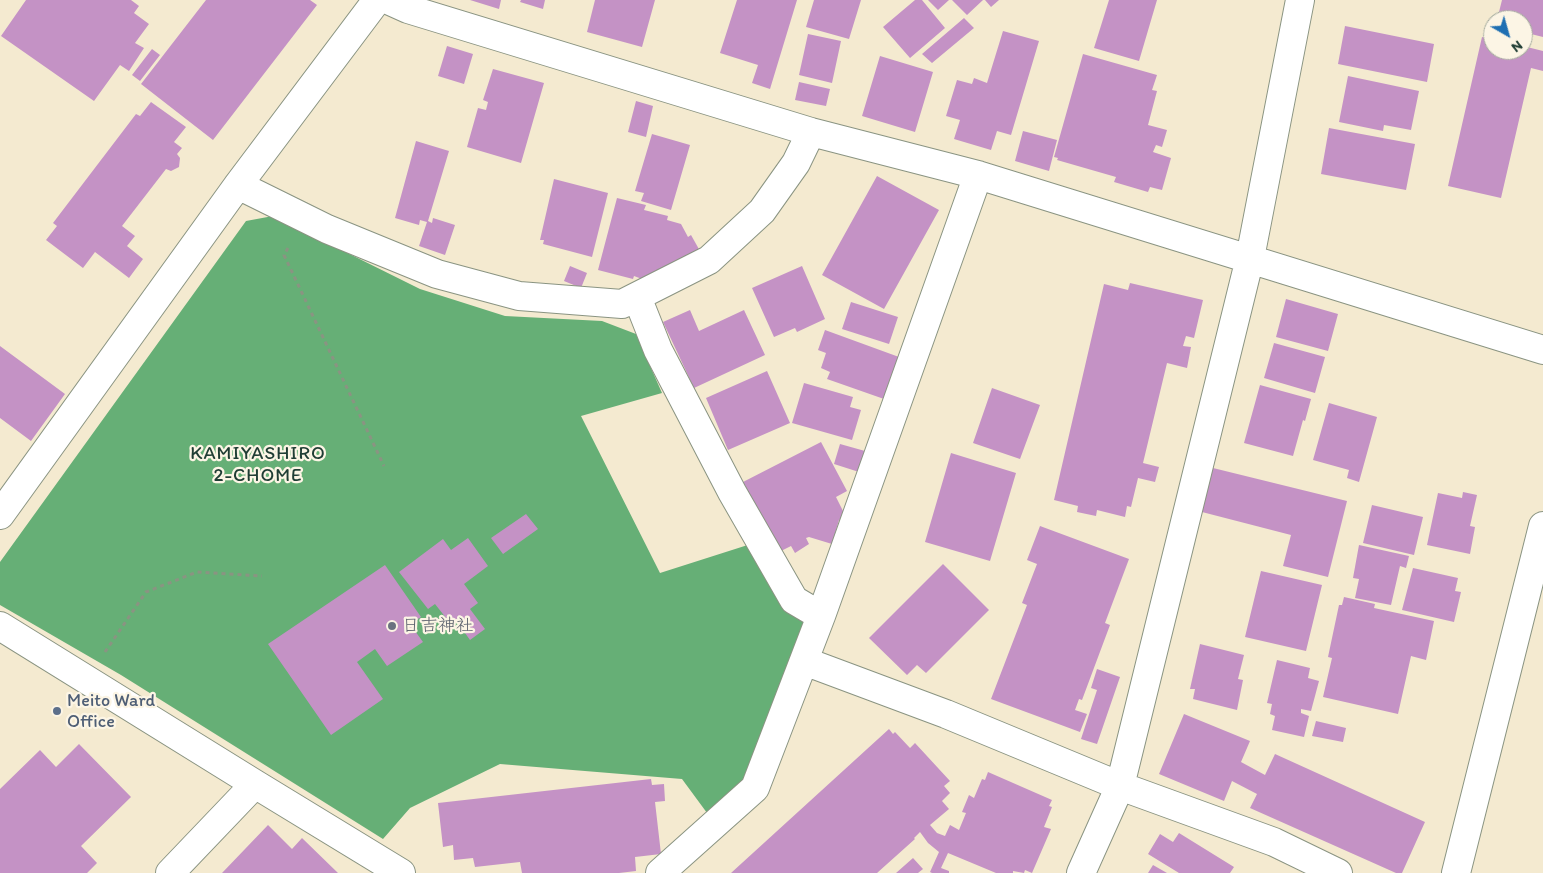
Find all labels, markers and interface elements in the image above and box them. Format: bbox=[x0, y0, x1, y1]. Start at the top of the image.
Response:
north arrow bbox=[1483, 10, 1533, 60]
text: N bbox=[1508, 37, 1526, 56]
district label: KAMIYASHIRO 2-CHOME bbox=[189, 443, 327, 487]
place label: 日吉神社 bbox=[402, 615, 474, 637]
marker: 日吉神社 bbox=[386, 620, 398, 632]
place label: Meito Ward Office bbox=[67, 690, 155, 732]
marker: Meito Ward Office bbox=[51, 705, 63, 717]

